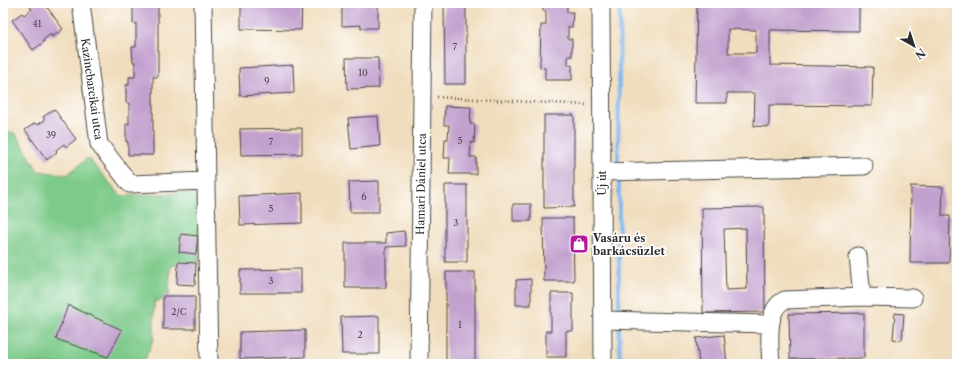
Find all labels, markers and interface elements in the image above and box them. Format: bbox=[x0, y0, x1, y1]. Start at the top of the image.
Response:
house number: 41 bbox=[33, 18, 42, 29]
north arrow bbox=[894, 26, 934, 66]
street label: Kazincbarcikai utca bbox=[78, 37, 106, 141]
house number: 7 bbox=[453, 41, 458, 52]
text: N bbox=[912, 45, 928, 62]
house number: 10 bbox=[358, 67, 368, 78]
house number: 9 bbox=[264, 75, 270, 86]
house number: 39 bbox=[46, 129, 56, 140]
street label: Hamari Dániel utca bbox=[413, 133, 429, 235]
house number: 5 bbox=[458, 135, 463, 146]
house number: 7 bbox=[269, 136, 274, 147]
street label: Új út bbox=[595, 170, 609, 195]
house number: 6 bbox=[361, 191, 367, 202]
house number: 5 bbox=[269, 203, 274, 214]
house number: 3 bbox=[454, 217, 459, 228]
place label: Vasáru és barkácsüzlet bbox=[592, 231, 666, 258]
shop icon: Vasáru és barkácsüzlet bbox=[568, 233, 590, 255]
house number: 3 bbox=[269, 275, 274, 286]
house number: 2/C bbox=[171, 306, 187, 317]
house number: 1 bbox=[458, 319, 462, 330]
house number: 2 bbox=[357, 329, 363, 340]

